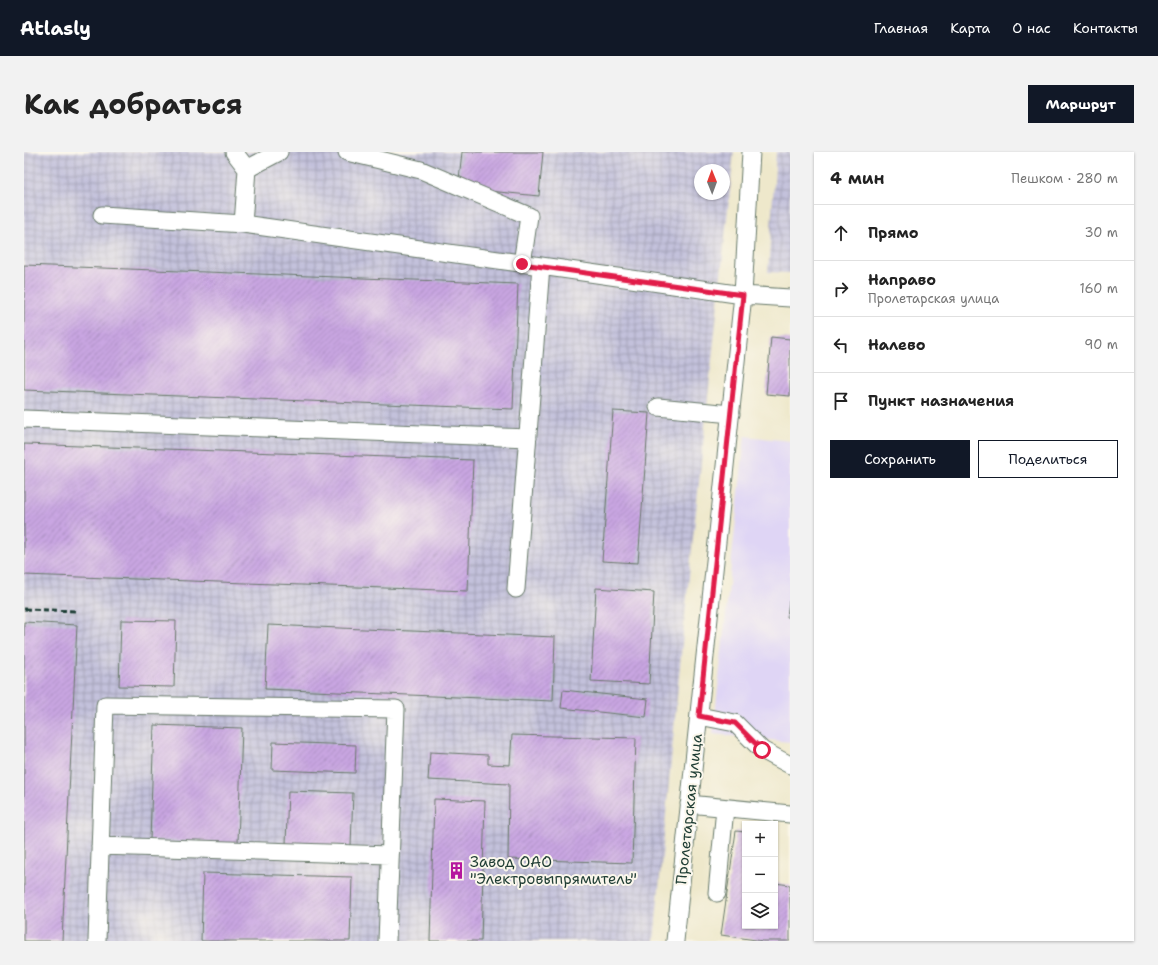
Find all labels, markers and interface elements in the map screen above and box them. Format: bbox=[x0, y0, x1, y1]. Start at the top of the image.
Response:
text: Atlasly bbox=[20, 16, 91, 41]
text: Главная bbox=[874, 19, 928, 37]
text: Карта bbox=[950, 19, 990, 37]
text: О нас bbox=[1012, 19, 1051, 37]
text: Контакты bbox=[1073, 19, 1138, 37]
text: Как добраться bbox=[24, 85, 243, 123]
button: Маршрут bbox=[1028, 85, 1134, 123]
north arrow bbox=[694, 164, 730, 200]
text: 4 мин bbox=[830, 167, 885, 189]
text: Пешком · 280 m bbox=[1011, 170, 1118, 187]
icon: ahead bbox=[830, 222, 852, 244]
text: Прямо bbox=[868, 223, 918, 243]
text: 30 m bbox=[1084, 224, 1118, 241]
route end bbox=[513, 255, 531, 273]
text: Направо bbox=[868, 270, 936, 290]
icon: right bbox=[830, 278, 852, 300]
text: 160 m bbox=[1080, 280, 1118, 297]
text: Пролетарская улица bbox=[868, 290, 999, 307]
icon: left bbox=[830, 334, 852, 356]
text: Налево bbox=[868, 335, 926, 355]
text: 90 m bbox=[1084, 336, 1118, 353]
icon: arrive bbox=[830, 390, 852, 412]
text: Пункт назначения bbox=[868, 391, 1014, 411]
button: Сохранить bbox=[830, 440, 970, 478]
button: Поделиться bbox=[978, 440, 1118, 478]
street label: Пролетарская улица bbox=[671, 732, 707, 885]
route start bbox=[753, 741, 771, 759]
map controls bbox=[742, 821, 778, 929]
button: + bbox=[742, 821, 778, 857]
place label: Завод ОАО "Электровыпрямитель" bbox=[470, 852, 637, 889]
button: − bbox=[742, 857, 778, 893]
building icon: Завод ОАО "Электровыпрямитель" bbox=[447, 861, 467, 881]
button: layers bbox=[742, 893, 778, 929]

